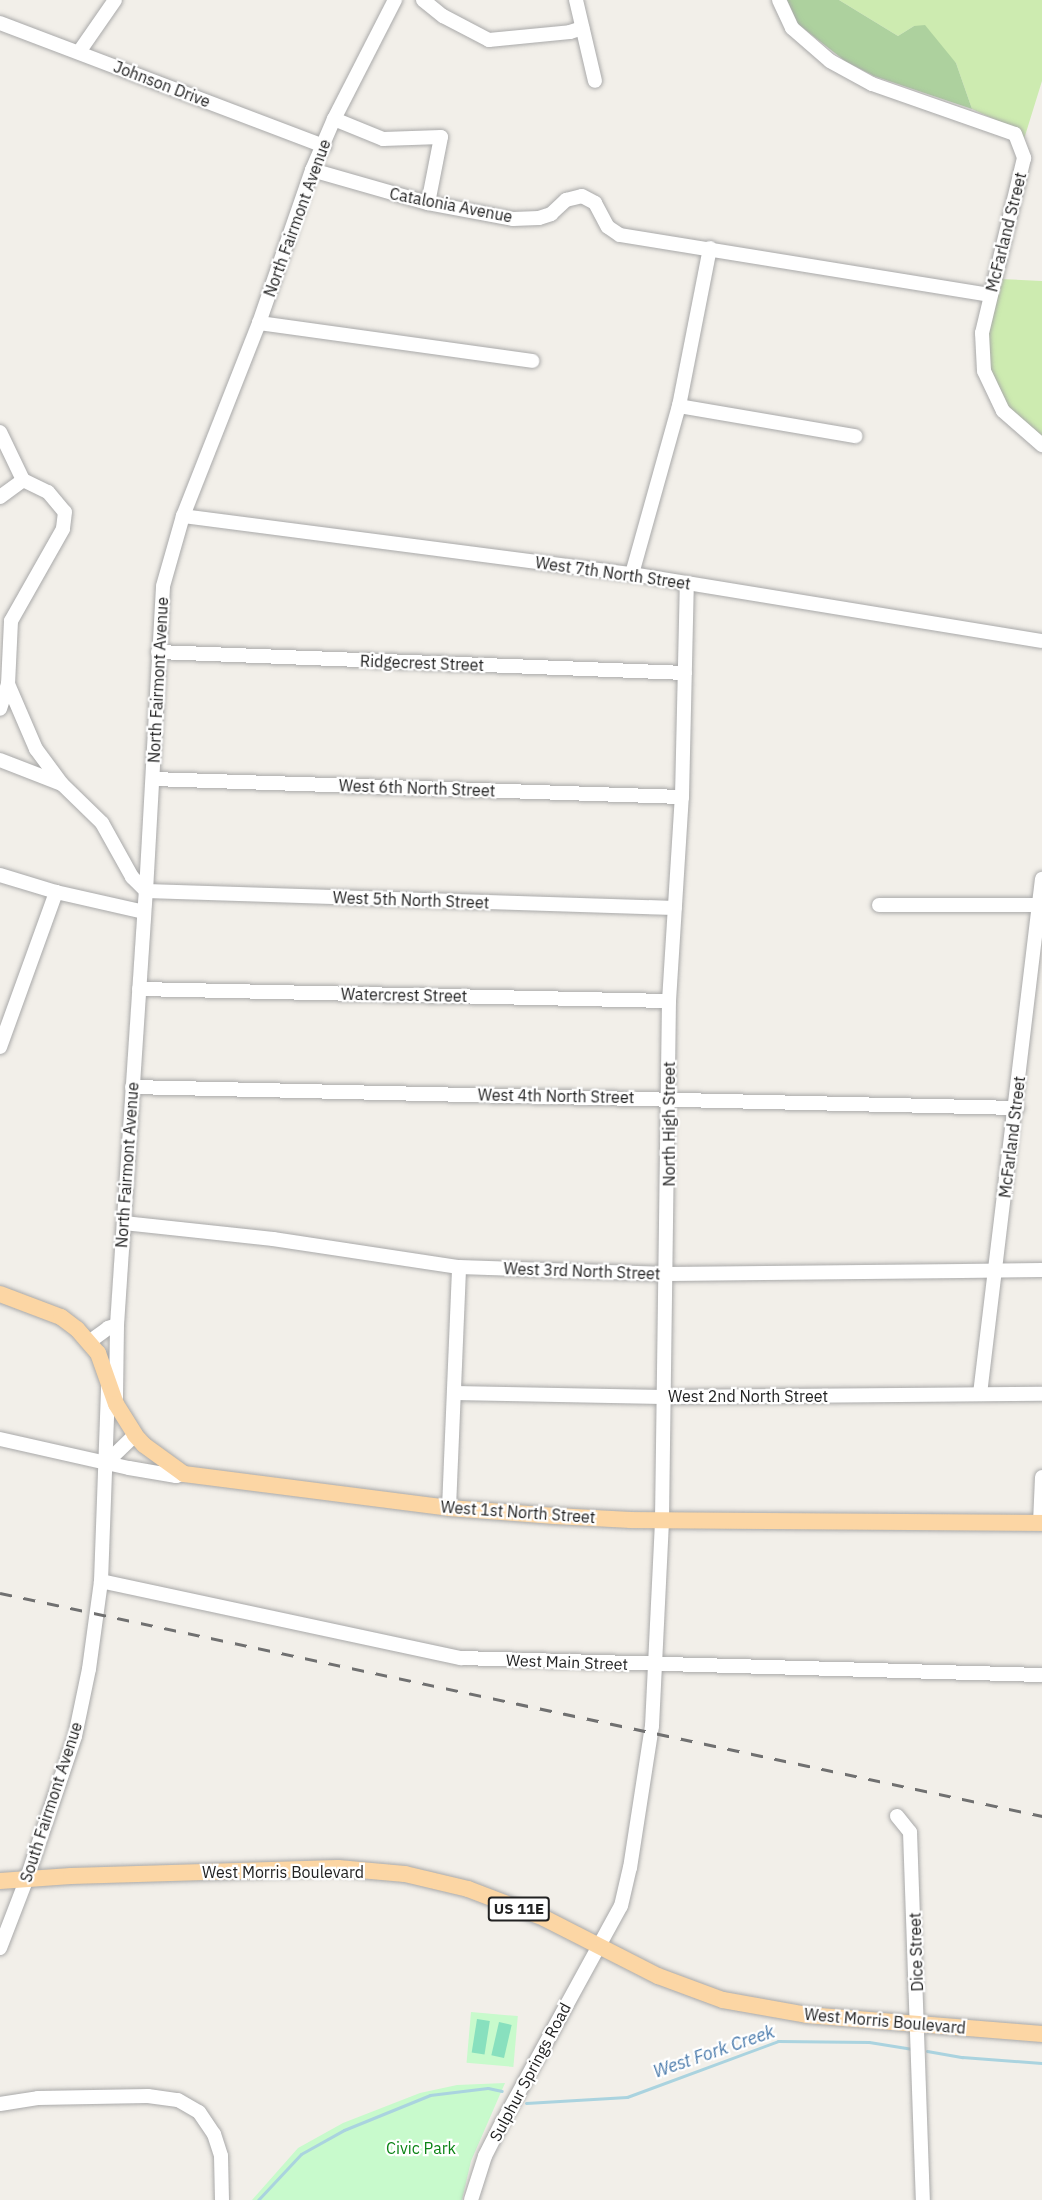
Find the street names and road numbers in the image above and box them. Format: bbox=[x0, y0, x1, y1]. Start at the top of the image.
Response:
street label: Johnson Drive bbox=[111, 57, 213, 111]
street label: North Fairmont Avenue bbox=[260, 137, 334, 299]
street label: McFarland Street bbox=[982, 170, 1030, 294]
street label: Catalonia Avenue bbox=[388, 184, 514, 226]
street label: West 7th North Street bbox=[534, 553, 692, 593]
street label: North Fairmont Avenue bbox=[144, 596, 172, 764]
street label: Ridgecrest Street bbox=[360, 651, 484, 675]
street label: West 6th North Street bbox=[338, 776, 496, 800]
street label: West 5th North Street bbox=[332, 888, 490, 912]
street label: Watercrest Street bbox=[341, 984, 467, 1006]
street label: North High Street bbox=[659, 1061, 679, 1187]
street label: McFarland Street bbox=[995, 1075, 1029, 1199]
street label: North Fairmont Avenue bbox=[112, 1081, 142, 1249]
street label: West 4th North Street bbox=[478, 1085, 634, 1107]
street label: West 3rd North Street bbox=[503, 1259, 661, 1283]
street label: West 2nd North Street bbox=[668, 1386, 828, 1406]
street label: West 1st North Street bbox=[440, 1497, 596, 1527]
street label: West Main Street bbox=[506, 1650, 628, 1674]
street label: South Fairmont Avenue bbox=[16, 1719, 86, 1885]
street label: West Morris Boulevard bbox=[202, 1862, 364, 1882]
road number: US 11E bbox=[488, 1897, 550, 1921]
street label: Dice Street bbox=[905, 1912, 927, 1992]
street label: Sulphur Springs Road bbox=[485, 1999, 575, 2145]
street label: West Morris Boulevard bbox=[803, 2004, 967, 2038]

